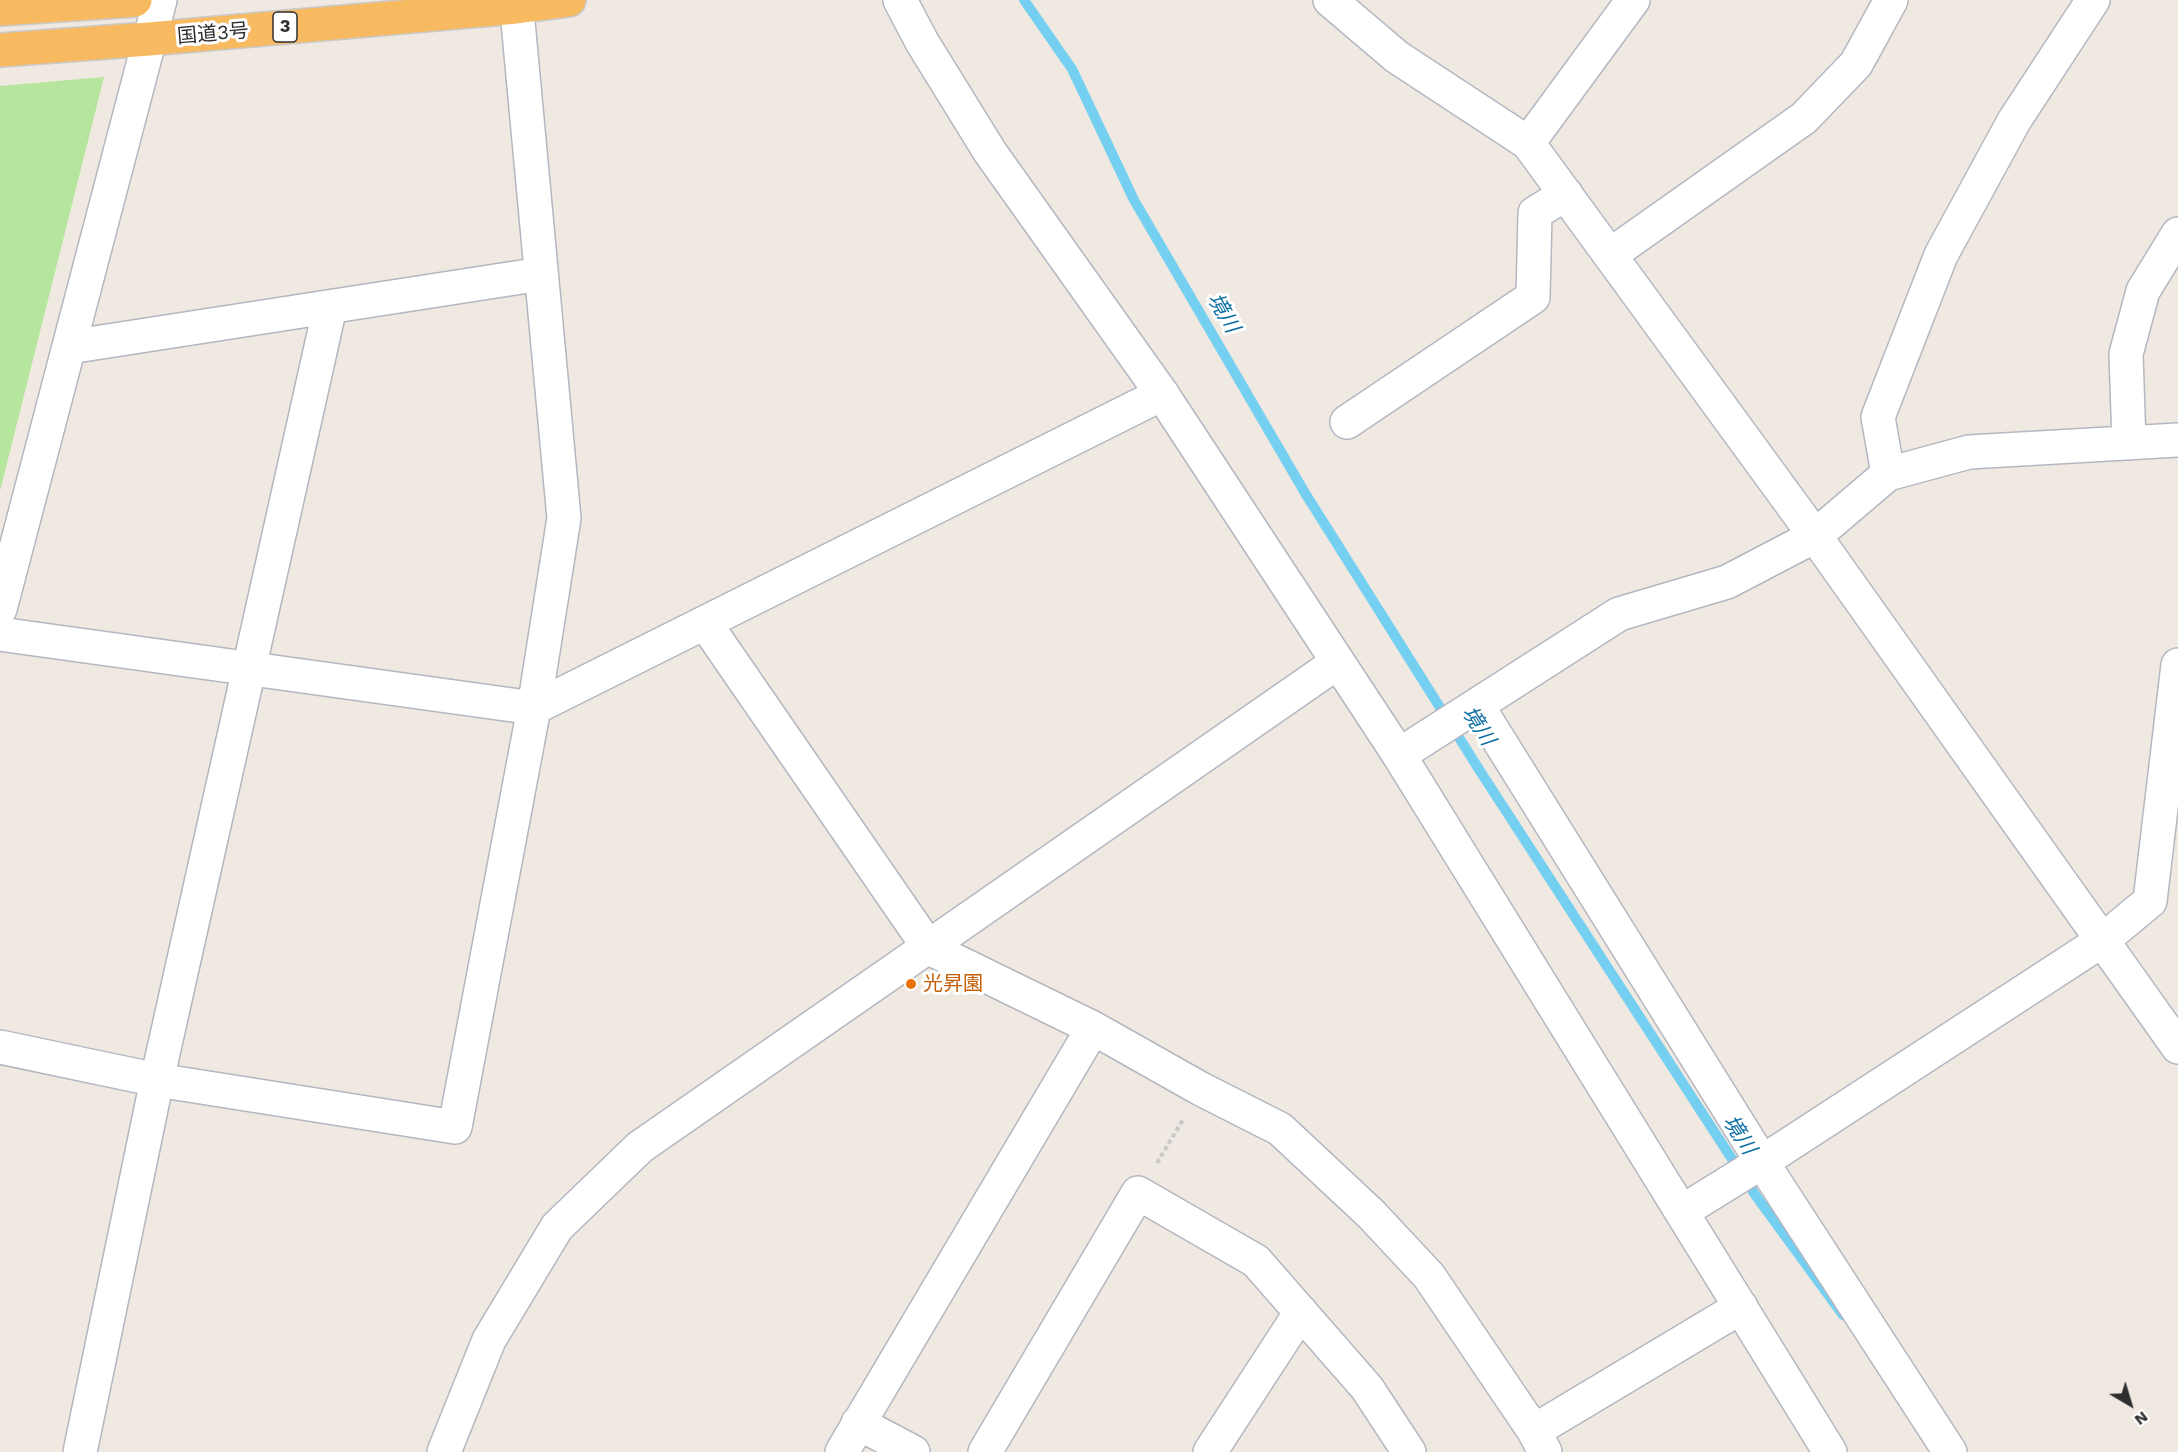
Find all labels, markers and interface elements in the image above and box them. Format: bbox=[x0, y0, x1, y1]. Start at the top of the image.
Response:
road number: 3 bbox=[273, 12, 297, 42]
street label: 国道3号 bbox=[176, 19, 250, 49]
water label: 境川 bbox=[1202, 289, 1244, 337]
water label: 境川 bbox=[1456, 702, 1500, 750]
place label: 光昇園 bbox=[923, 972, 983, 996]
marker: 光昇園 bbox=[904, 977, 918, 991]
water label: 境川 bbox=[1717, 1111, 1761, 1159]
north arrow bbox=[2100, 1374, 2160, 1434]
text: N bbox=[2131, 1407, 2152, 1430]

